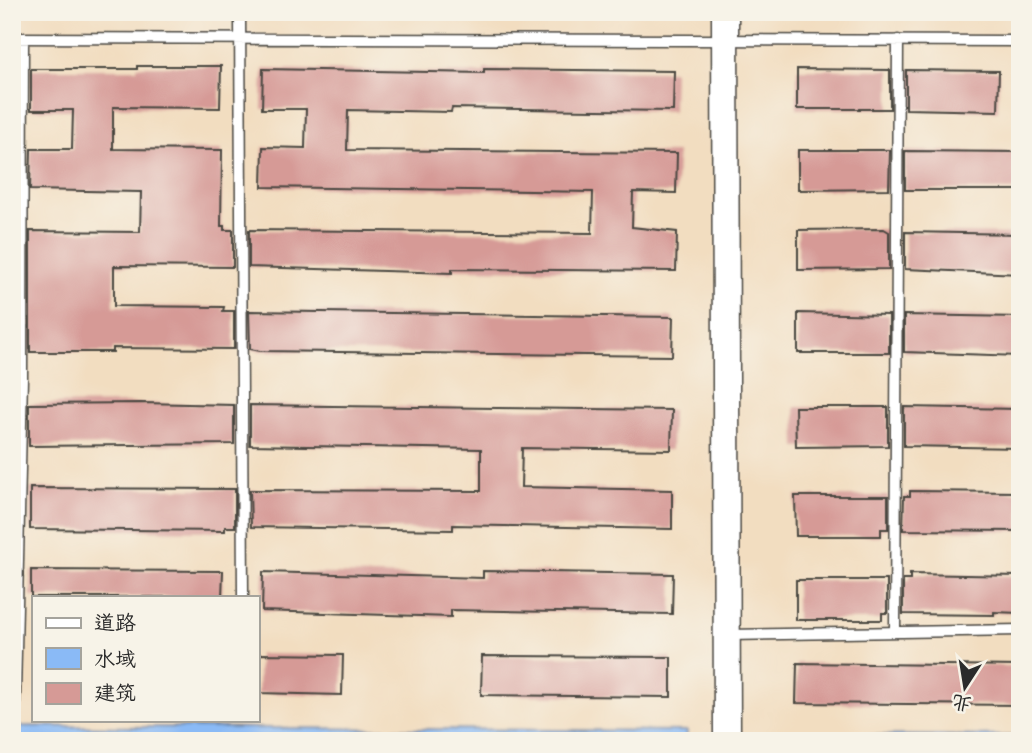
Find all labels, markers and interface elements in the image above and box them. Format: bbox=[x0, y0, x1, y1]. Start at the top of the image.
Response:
legend bbox=[32, 596, 259, 722]
text: 道路 bbox=[94, 610, 136, 640]
text: 水域 bbox=[94, 646, 136, 676]
north arrow bbox=[930, 652, 1000, 722]
text: 建筑 bbox=[94, 680, 136, 710]
text: 北 bbox=[950, 686, 974, 716]

